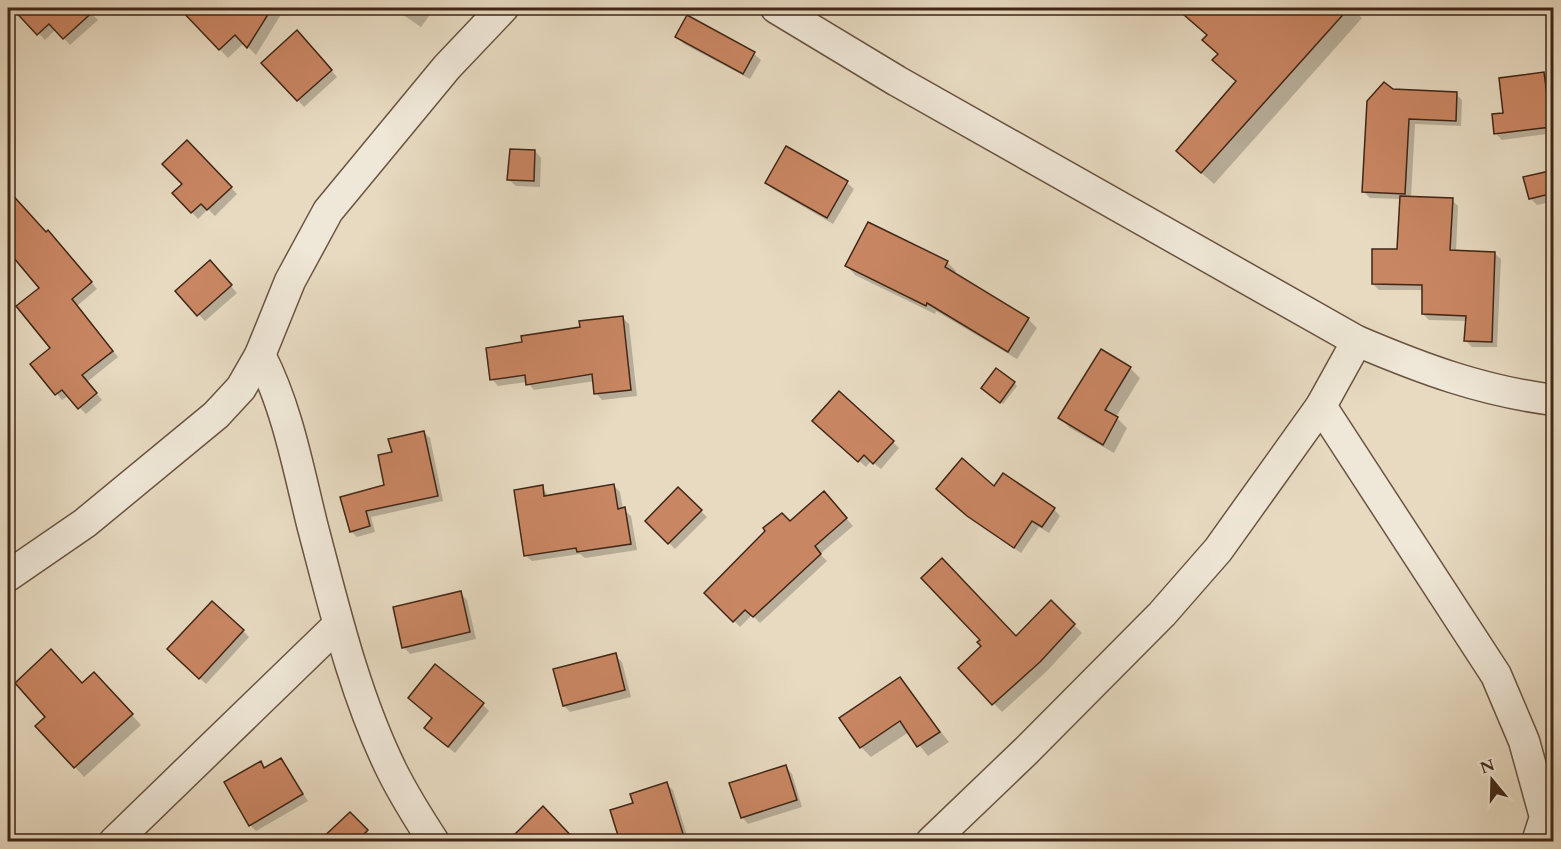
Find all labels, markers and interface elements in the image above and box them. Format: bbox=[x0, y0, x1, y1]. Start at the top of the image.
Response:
north arrow bbox=[1462, 750, 1522, 810]
text: N bbox=[1477, 754, 1498, 779]

